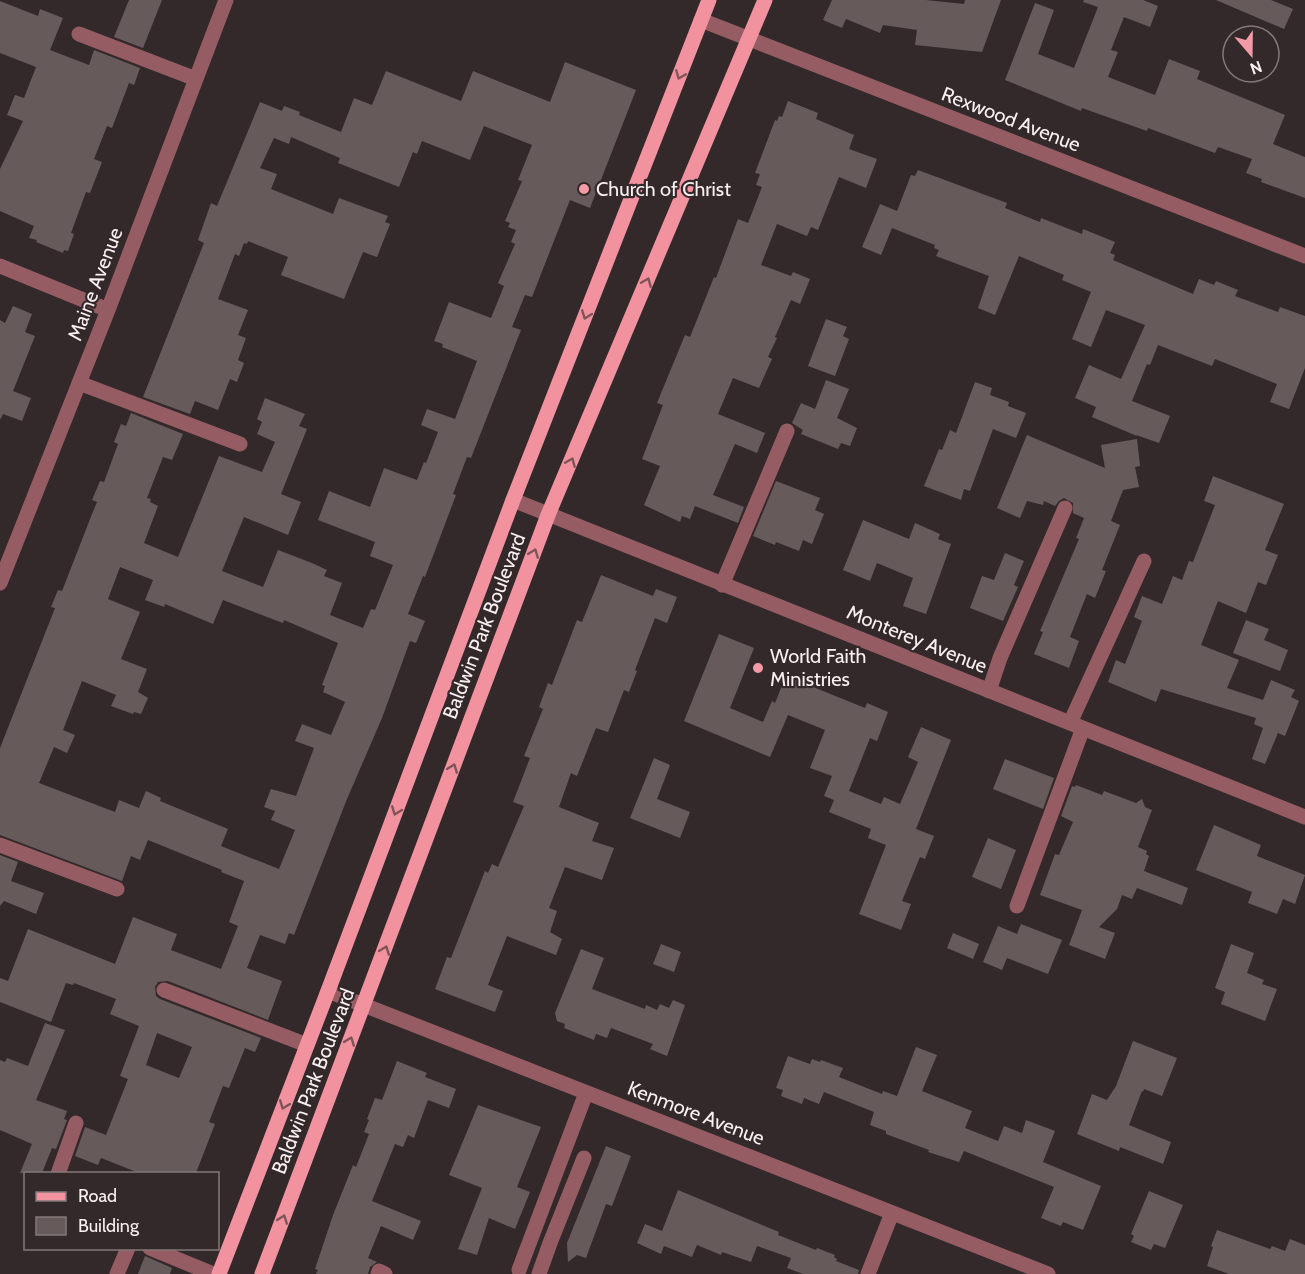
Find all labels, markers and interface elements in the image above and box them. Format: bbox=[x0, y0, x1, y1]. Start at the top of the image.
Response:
north arrow bbox=[1221, 24, 1281, 84]
text: N bbox=[1247, 57, 1265, 78]
one-way arrow bbox=[675, 69, 687, 80]
street label: Rexwood Avenue bbox=[938, 82, 1084, 156]
place label: Church of Christ bbox=[596, 177, 731, 201]
marker: Church of Christ bbox=[577, 182, 591, 196]
street label: Maine Avenue bbox=[62, 224, 128, 344]
one-way arrow bbox=[640, 277, 652, 288]
one-way arrow bbox=[581, 309, 593, 320]
one-way arrow bbox=[564, 457, 576, 468]
street label: Baldwin Park Boulevard bbox=[438, 530, 530, 722]
one-way arrow bbox=[527, 548, 540, 559]
street label: Monterey Avenue bbox=[843, 600, 991, 678]
place label: World Faith Ministries bbox=[770, 644, 866, 691]
marker: World Faith Ministries bbox=[751, 661, 765, 675]
one-way arrow bbox=[446, 763, 459, 773]
one-way arrow bbox=[391, 804, 403, 815]
one-way arrow bbox=[377, 945, 390, 956]
street label: Baldwin Park Boulevard bbox=[267, 985, 359, 1177]
one-way arrow bbox=[343, 1036, 356, 1047]
street label: Kenmore Avenue bbox=[624, 1076, 768, 1150]
one-way arrow bbox=[279, 1099, 291, 1110]
legend bbox=[24, 1172, 219, 1250]
text: Road bbox=[78, 1185, 117, 1207]
one-way arrow bbox=[276, 1214, 288, 1225]
text: Building bbox=[78, 1215, 140, 1237]

